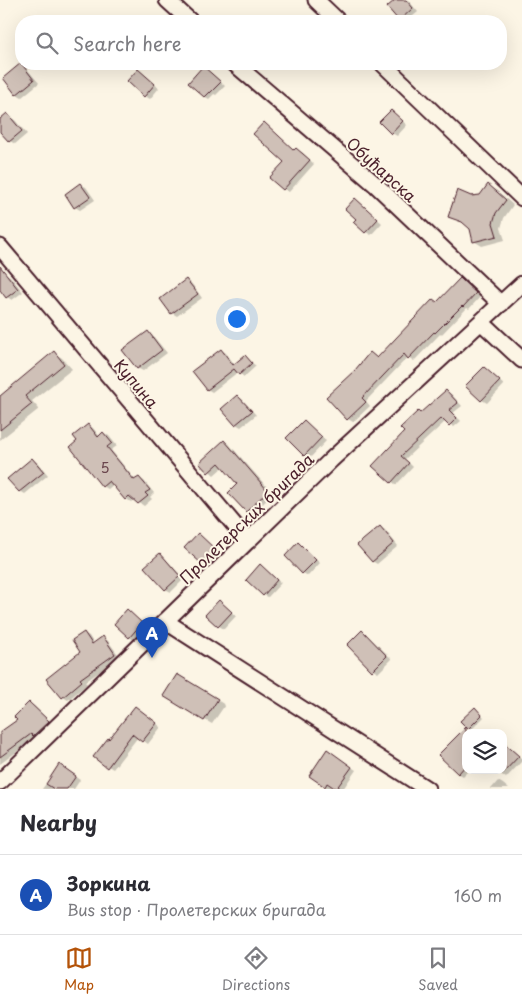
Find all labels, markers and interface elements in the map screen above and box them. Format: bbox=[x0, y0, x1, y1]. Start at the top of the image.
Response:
search box bbox=[15, 15, 507, 70]
icon: search bbox=[33, 29, 61, 57]
text: Search here bbox=[73, 29, 182, 57]
street label: Обућарска bbox=[342, 131, 422, 207]
your location bbox=[224, 306, 250, 332]
street label: Купина bbox=[109, 353, 165, 413]
street label: Пролетерских бригада bbox=[173, 447, 319, 589]
house number: 5 bbox=[100, 457, 110, 478]
pin: A bbox=[136, 617, 168, 658]
map controls bbox=[462, 729, 507, 774]
button: layers bbox=[462, 729, 507, 774]
text: Nearby bbox=[20, 806, 97, 838]
text: Зоркина bbox=[67, 869, 151, 897]
text: A bbox=[30, 883, 42, 907]
text: 160 m bbox=[454, 883, 502, 907]
text: Bus stop · Пролетерских бригада bbox=[67, 897, 326, 921]
tab: Map bbox=[64, 944, 94, 995]
tab: Directions bbox=[222, 944, 290, 995]
tab: Saved bbox=[418, 944, 458, 995]

